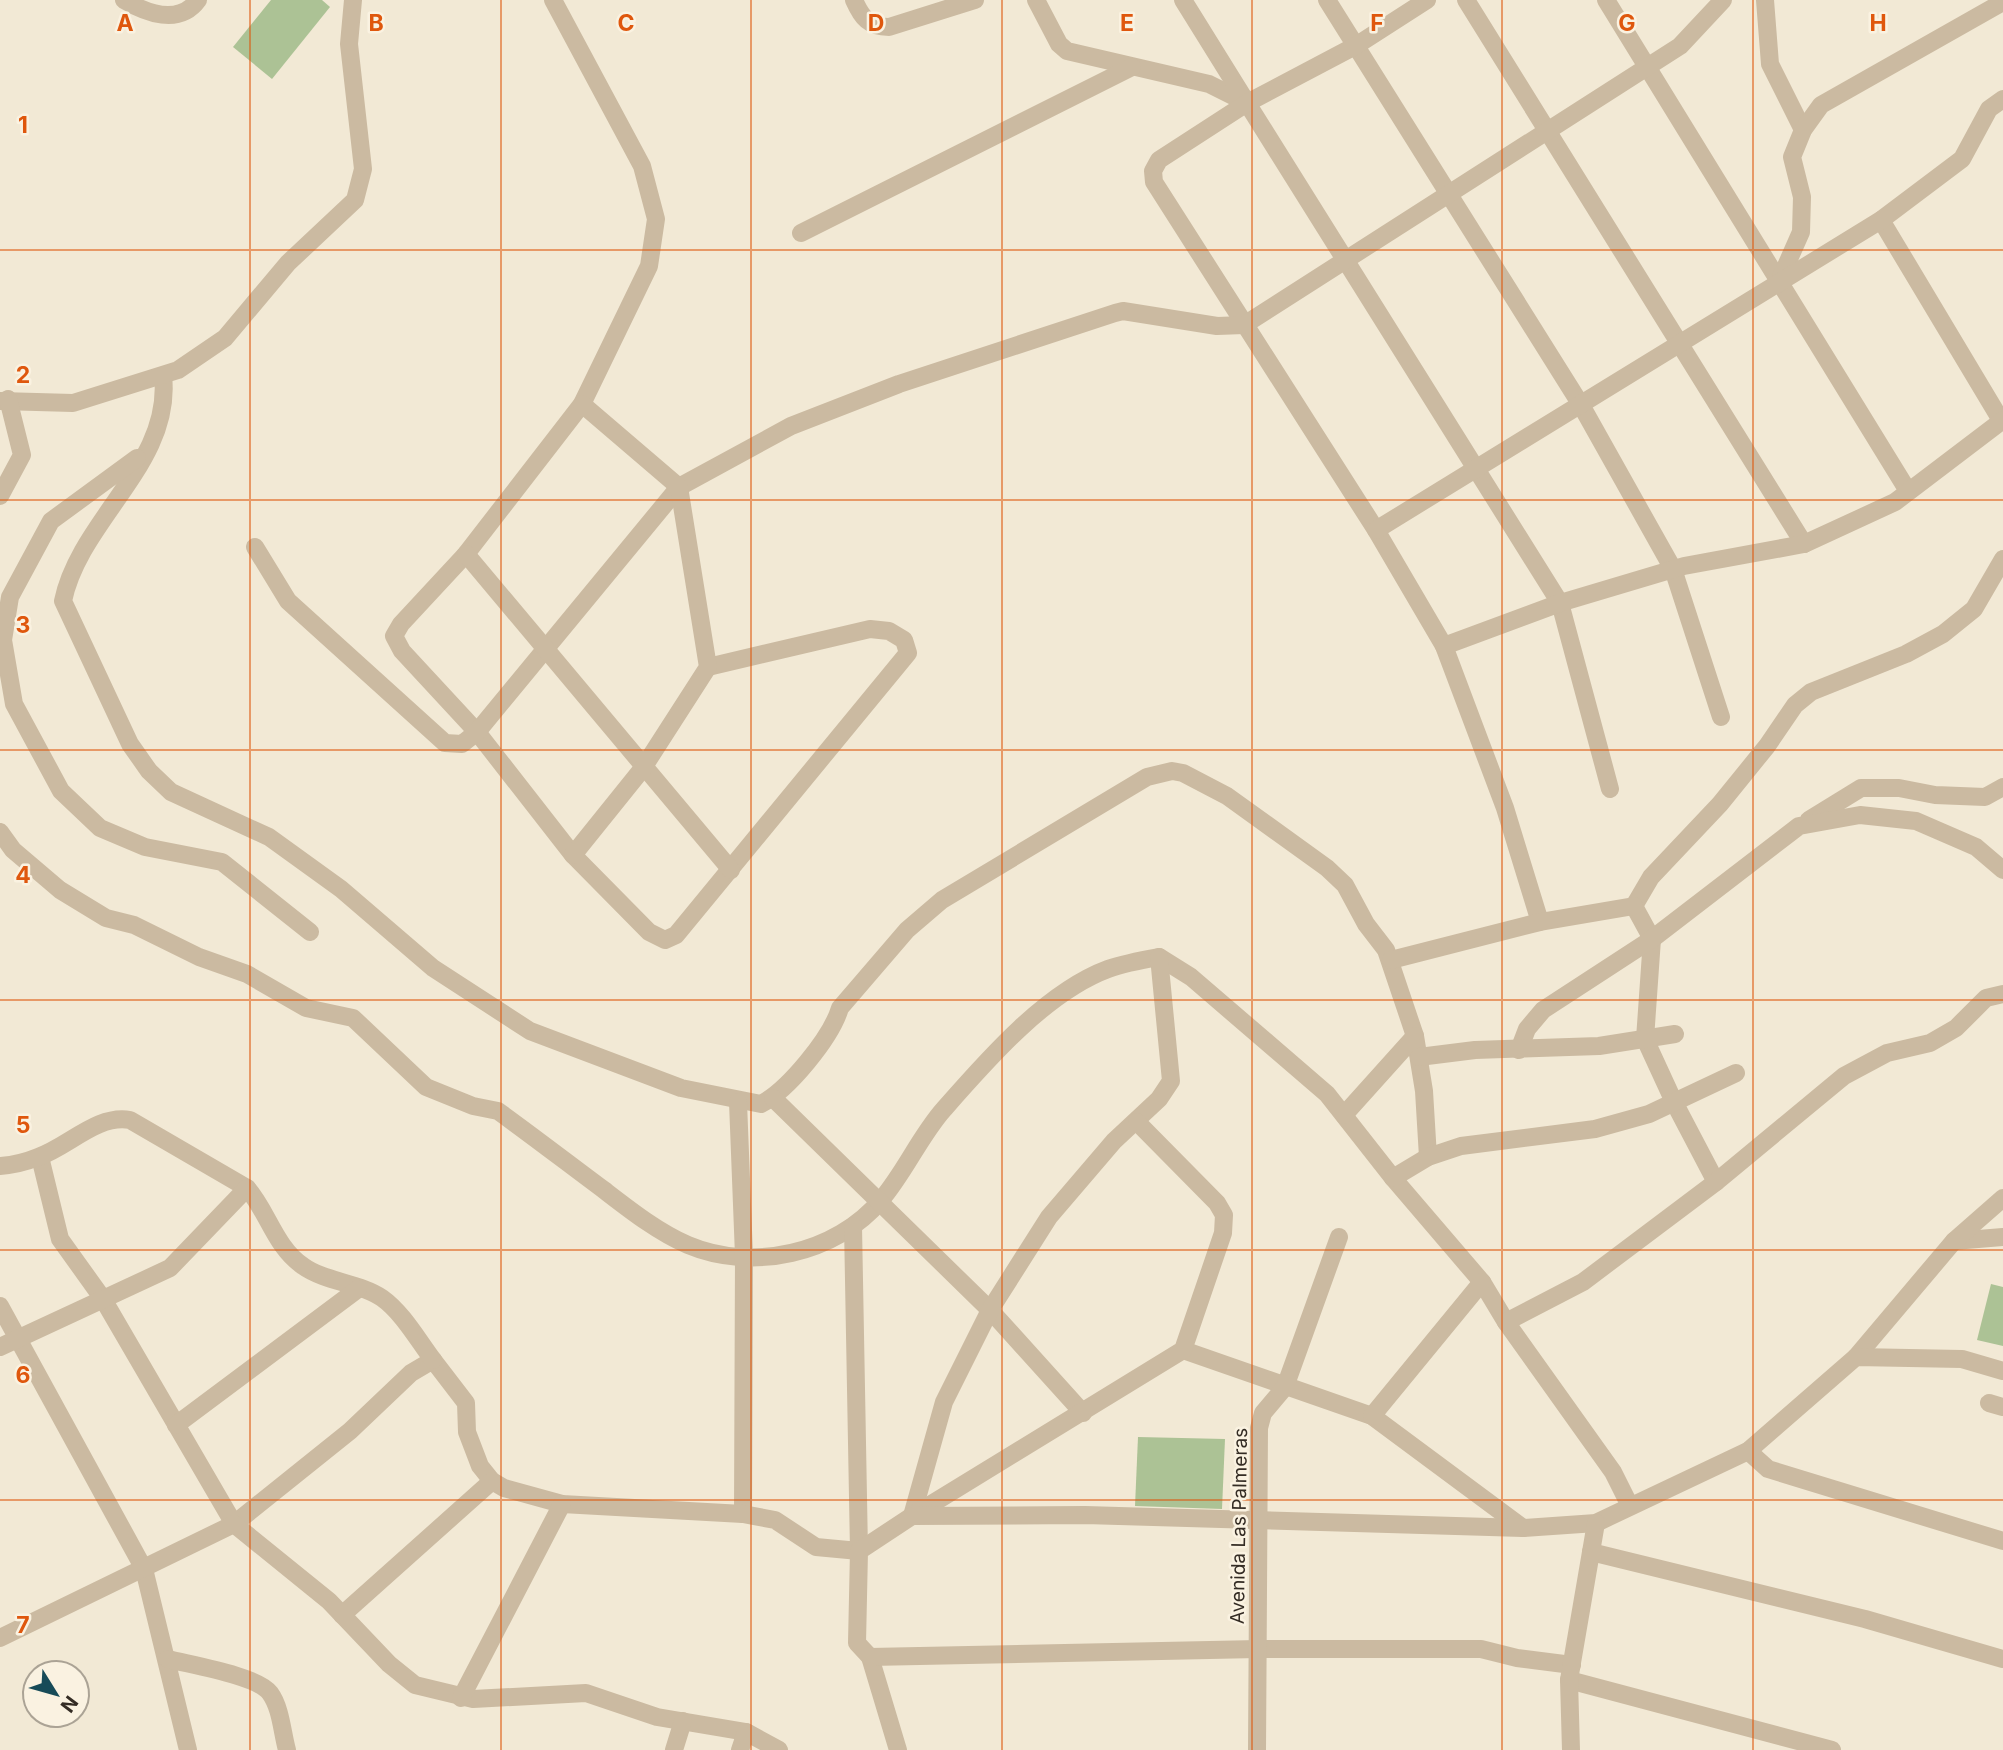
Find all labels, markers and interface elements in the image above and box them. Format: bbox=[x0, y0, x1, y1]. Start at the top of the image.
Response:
text: A bbox=[116, 9, 134, 37]
text: B bbox=[368, 9, 384, 37]
text: C bbox=[617, 9, 635, 37]
text: D bbox=[868, 9, 884, 37]
text: E bbox=[1120, 9, 1134, 37]
text: F bbox=[1370, 9, 1384, 37]
text: G bbox=[1618, 9, 1636, 37]
text: H bbox=[1869, 9, 1887, 37]
text: 1 bbox=[18, 111, 28, 139]
text: 2 bbox=[16, 361, 30, 389]
text: 3 bbox=[16, 611, 30, 639]
text: 4 bbox=[15, 861, 31, 889]
text: 5 bbox=[16, 1111, 30, 1139]
text: 6 bbox=[16, 1361, 30, 1389]
street label: Avenida Las Palmeras bbox=[1226, 1428, 1252, 1624]
text: 7 bbox=[16, 1611, 30, 1639]
north arrow bbox=[21, 1659, 91, 1729]
text: N bbox=[56, 1691, 83, 1717]

